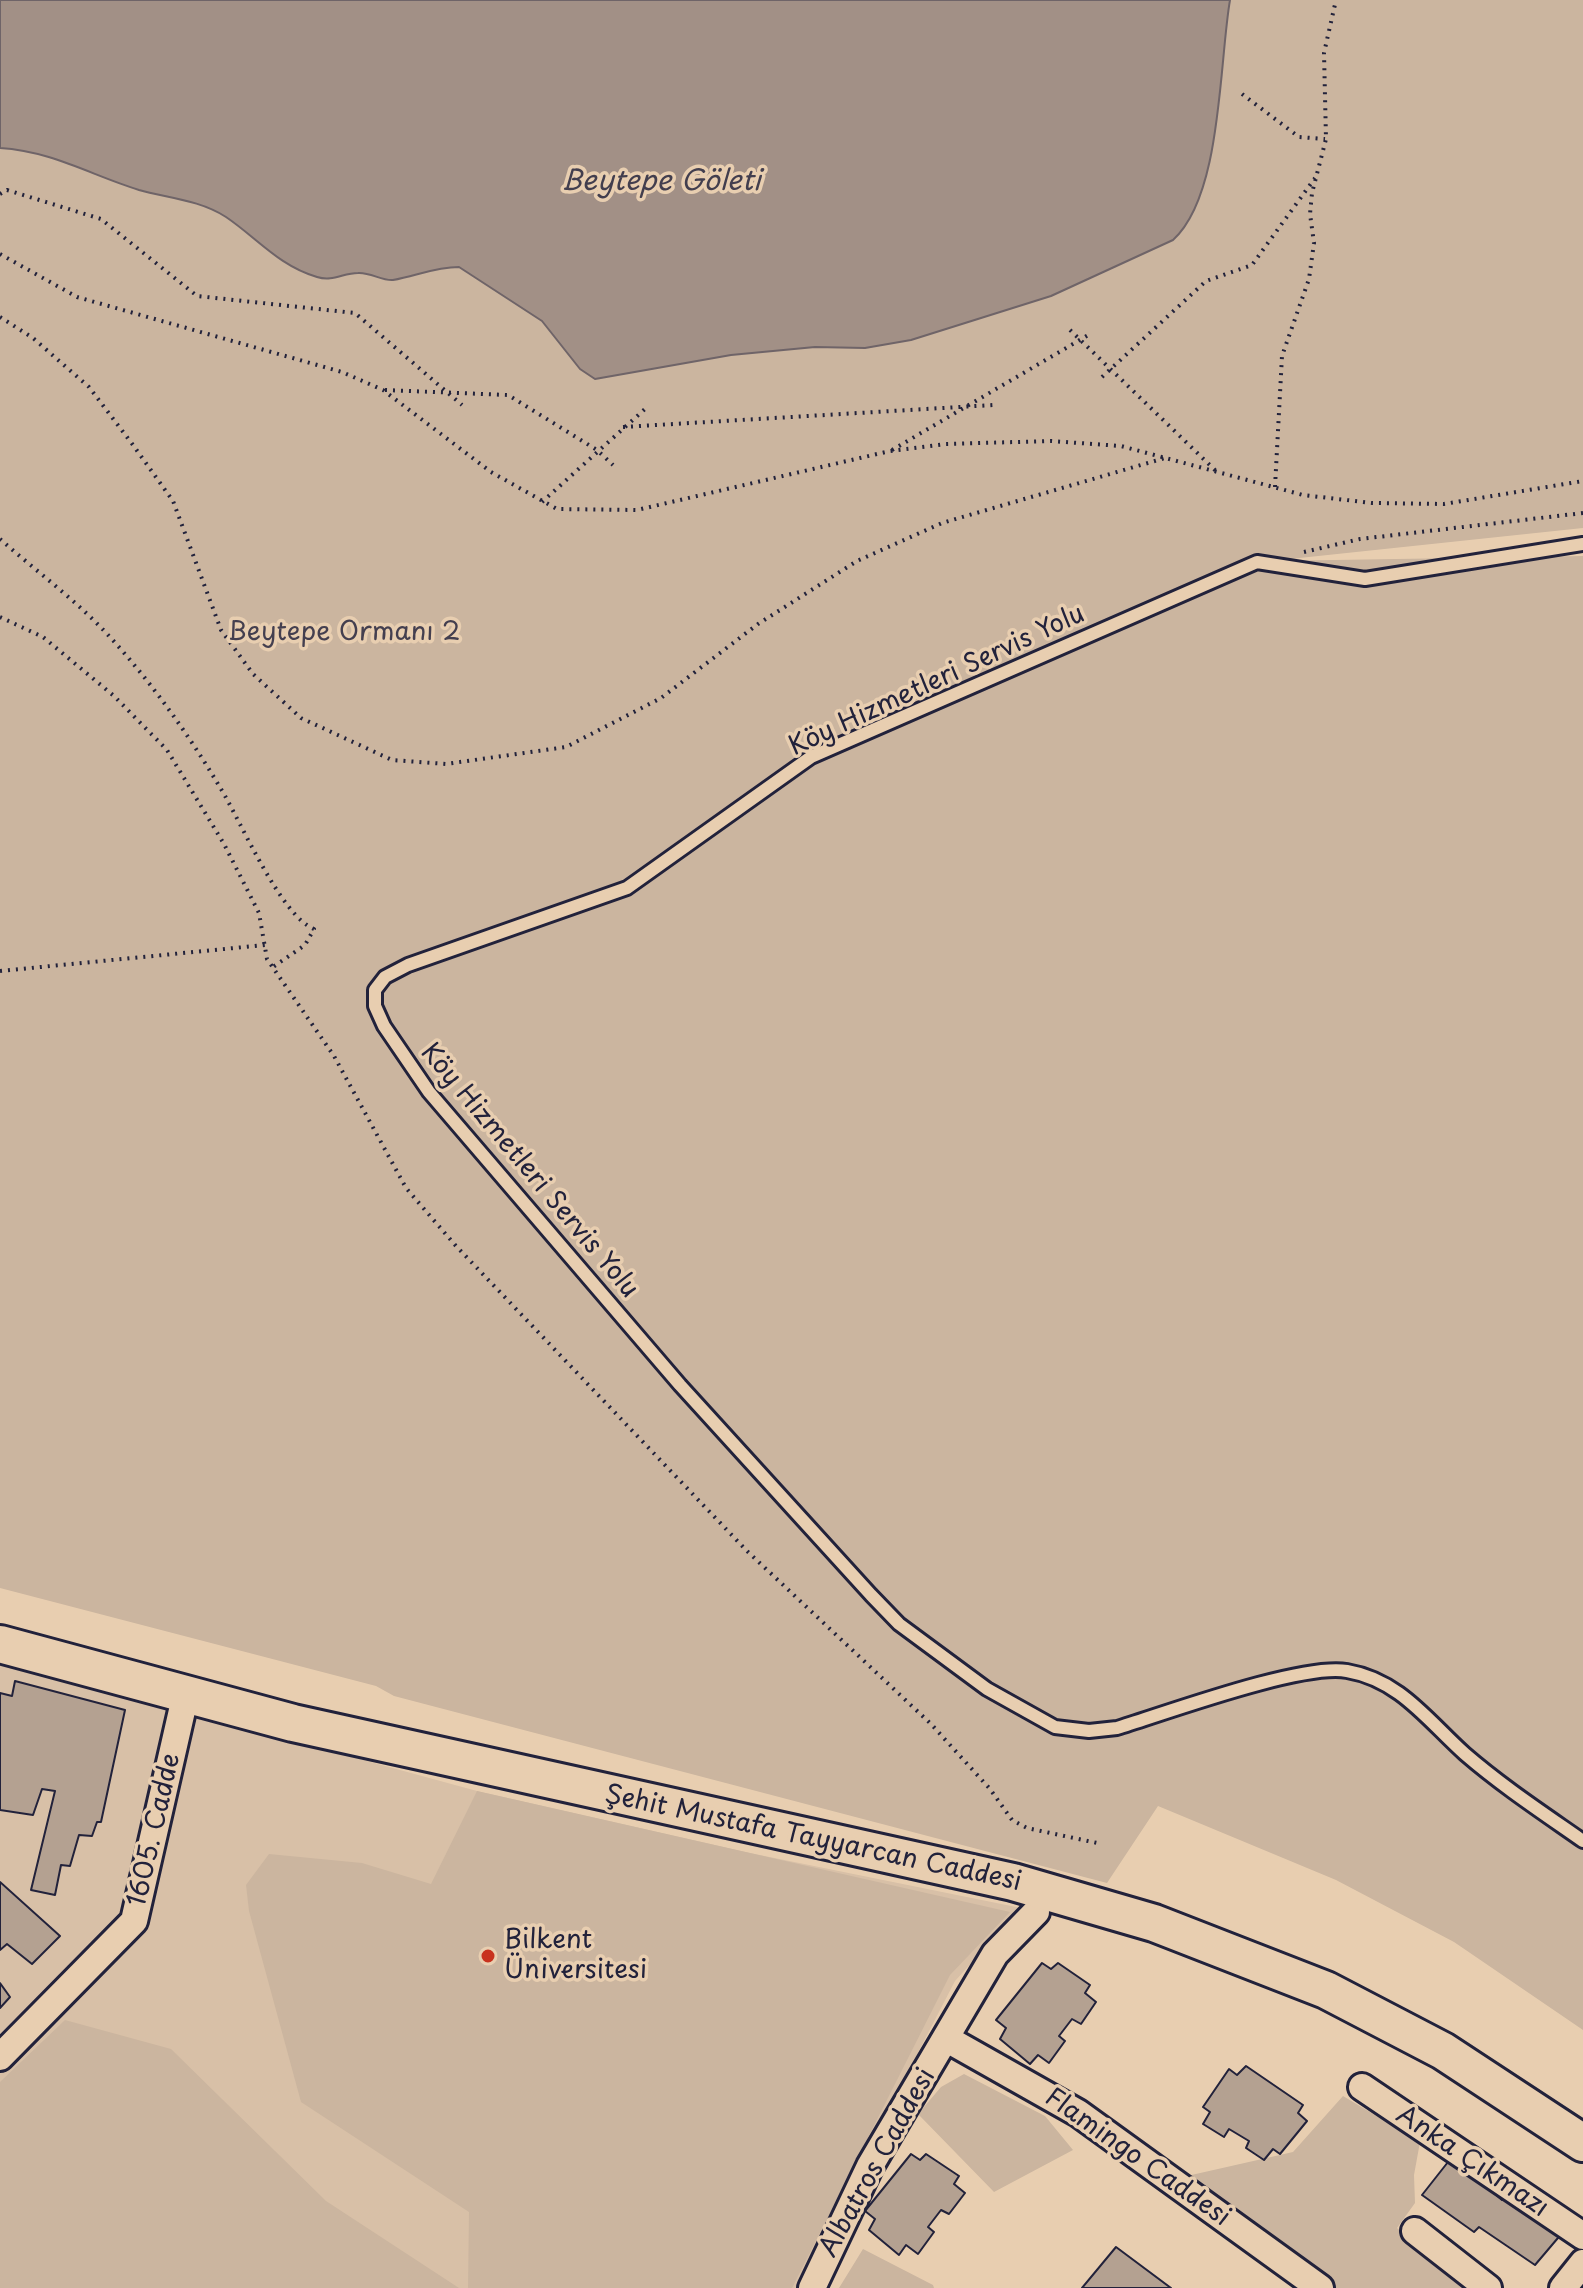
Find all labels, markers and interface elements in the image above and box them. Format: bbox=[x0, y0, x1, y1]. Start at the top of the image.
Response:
water label: Beytepe Göleti bbox=[561, 165, 761, 199]
street label: Köy Hizmetleri Servis Yolu bbox=[784, 599, 1090, 763]
park label: Beytepe Ormanı 2 bbox=[228, 617, 460, 649]
street label: Köy Hizmetleri Servis Yolu bbox=[414, 1038, 644, 1304]
street label: 1605. Cadde bbox=[122, 1750, 188, 1910]
street label: Şehit Mustafa Tayyarcan Caddesi bbox=[602, 1780, 1024, 1898]
place label: Bilkent Üniversitesi bbox=[504, 1925, 647, 1986]
marker: Bilkent Üniversitesi bbox=[479, 1947, 497, 1965]
street label: Albatros Caddesi bbox=[813, 2063, 943, 2263]
street label: Flamingo Caddesi bbox=[1038, 2082, 1236, 2234]
street label: Anka Çıkmazı bbox=[1390, 2100, 1554, 2224]

